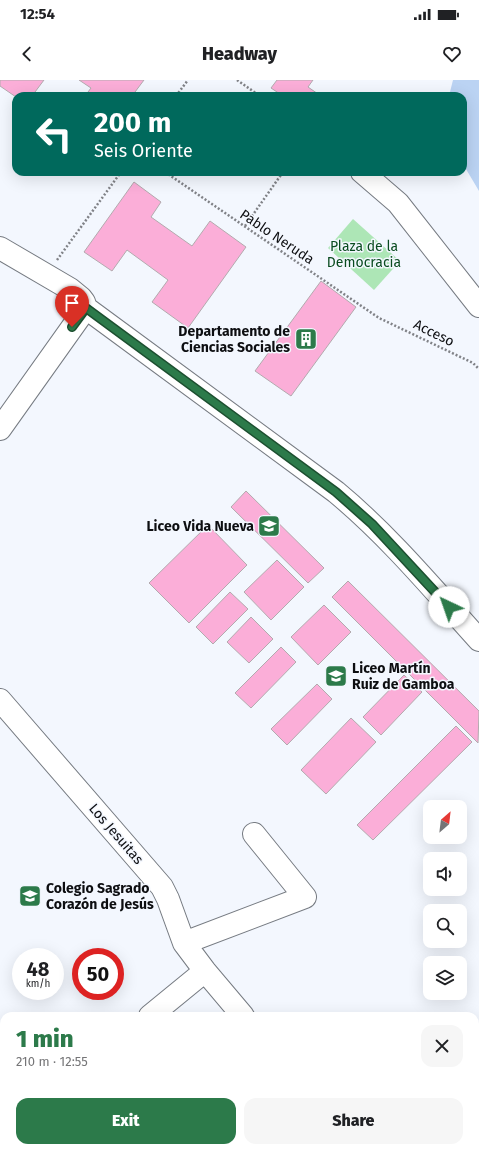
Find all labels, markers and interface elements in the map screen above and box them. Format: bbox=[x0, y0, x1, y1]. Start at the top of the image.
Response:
text: 12:54 bbox=[20, 5, 55, 23]
icon: back bbox=[16, 43, 38, 65]
text: Headway bbox=[202, 43, 277, 65]
icon: heart bbox=[441, 43, 463, 65]
text: 200 m bbox=[94, 106, 172, 139]
icon: left bbox=[28, 108, 80, 160]
text: Seis Oriente bbox=[94, 140, 193, 162]
street label: Pablo Neruda bbox=[237, 206, 317, 268]
park label: Plaza de la Democracia bbox=[327, 238, 401, 271]
pin bbox=[55, 286, 89, 327]
icon: arrive bbox=[61, 292, 83, 314]
street label: Acceso bbox=[411, 316, 457, 350]
place label: Departamento de Ciencias Sociales bbox=[178, 323, 290, 356]
building icon: Departamento de Ciencias Sociales bbox=[293, 326, 319, 352]
school or university icon: Liceo Vida Nueva bbox=[256, 513, 282, 539]
place label: Liceo Vida Nueva bbox=[146, 518, 254, 535]
position arrow bbox=[428, 586, 470, 628]
place label: Liceo Martín Ruiz de Gamboa bbox=[352, 660, 455, 693]
school or university icon: Liceo Martín Ruiz de Gamboa bbox=[323, 663, 349, 689]
street label: Los Jesuitas bbox=[85, 800, 147, 868]
north arrow bbox=[423, 800, 467, 844]
map controls bbox=[423, 800, 467, 1000]
button: sound bbox=[423, 852, 467, 896]
place label: Colegio Sagrado Corazón de Jesús bbox=[46, 880, 154, 913]
school or university icon: Colegio Sagrado Corazón de Jesús bbox=[17, 883, 43, 909]
button: search bbox=[423, 904, 467, 948]
speed limit sign: 50 bbox=[72, 948, 124, 1000]
button: layers bbox=[423, 956, 467, 1000]
text: 48 bbox=[27, 957, 49, 981]
text: km/h bbox=[26, 978, 50, 990]
text: 1 min bbox=[16, 1025, 74, 1053]
button: close bbox=[421, 1025, 463, 1067]
text: 210 m · 12:55 bbox=[16, 1054, 88, 1069]
button: Exit bbox=[16, 1098, 236, 1144]
button: Share bbox=[244, 1098, 463, 1144]

